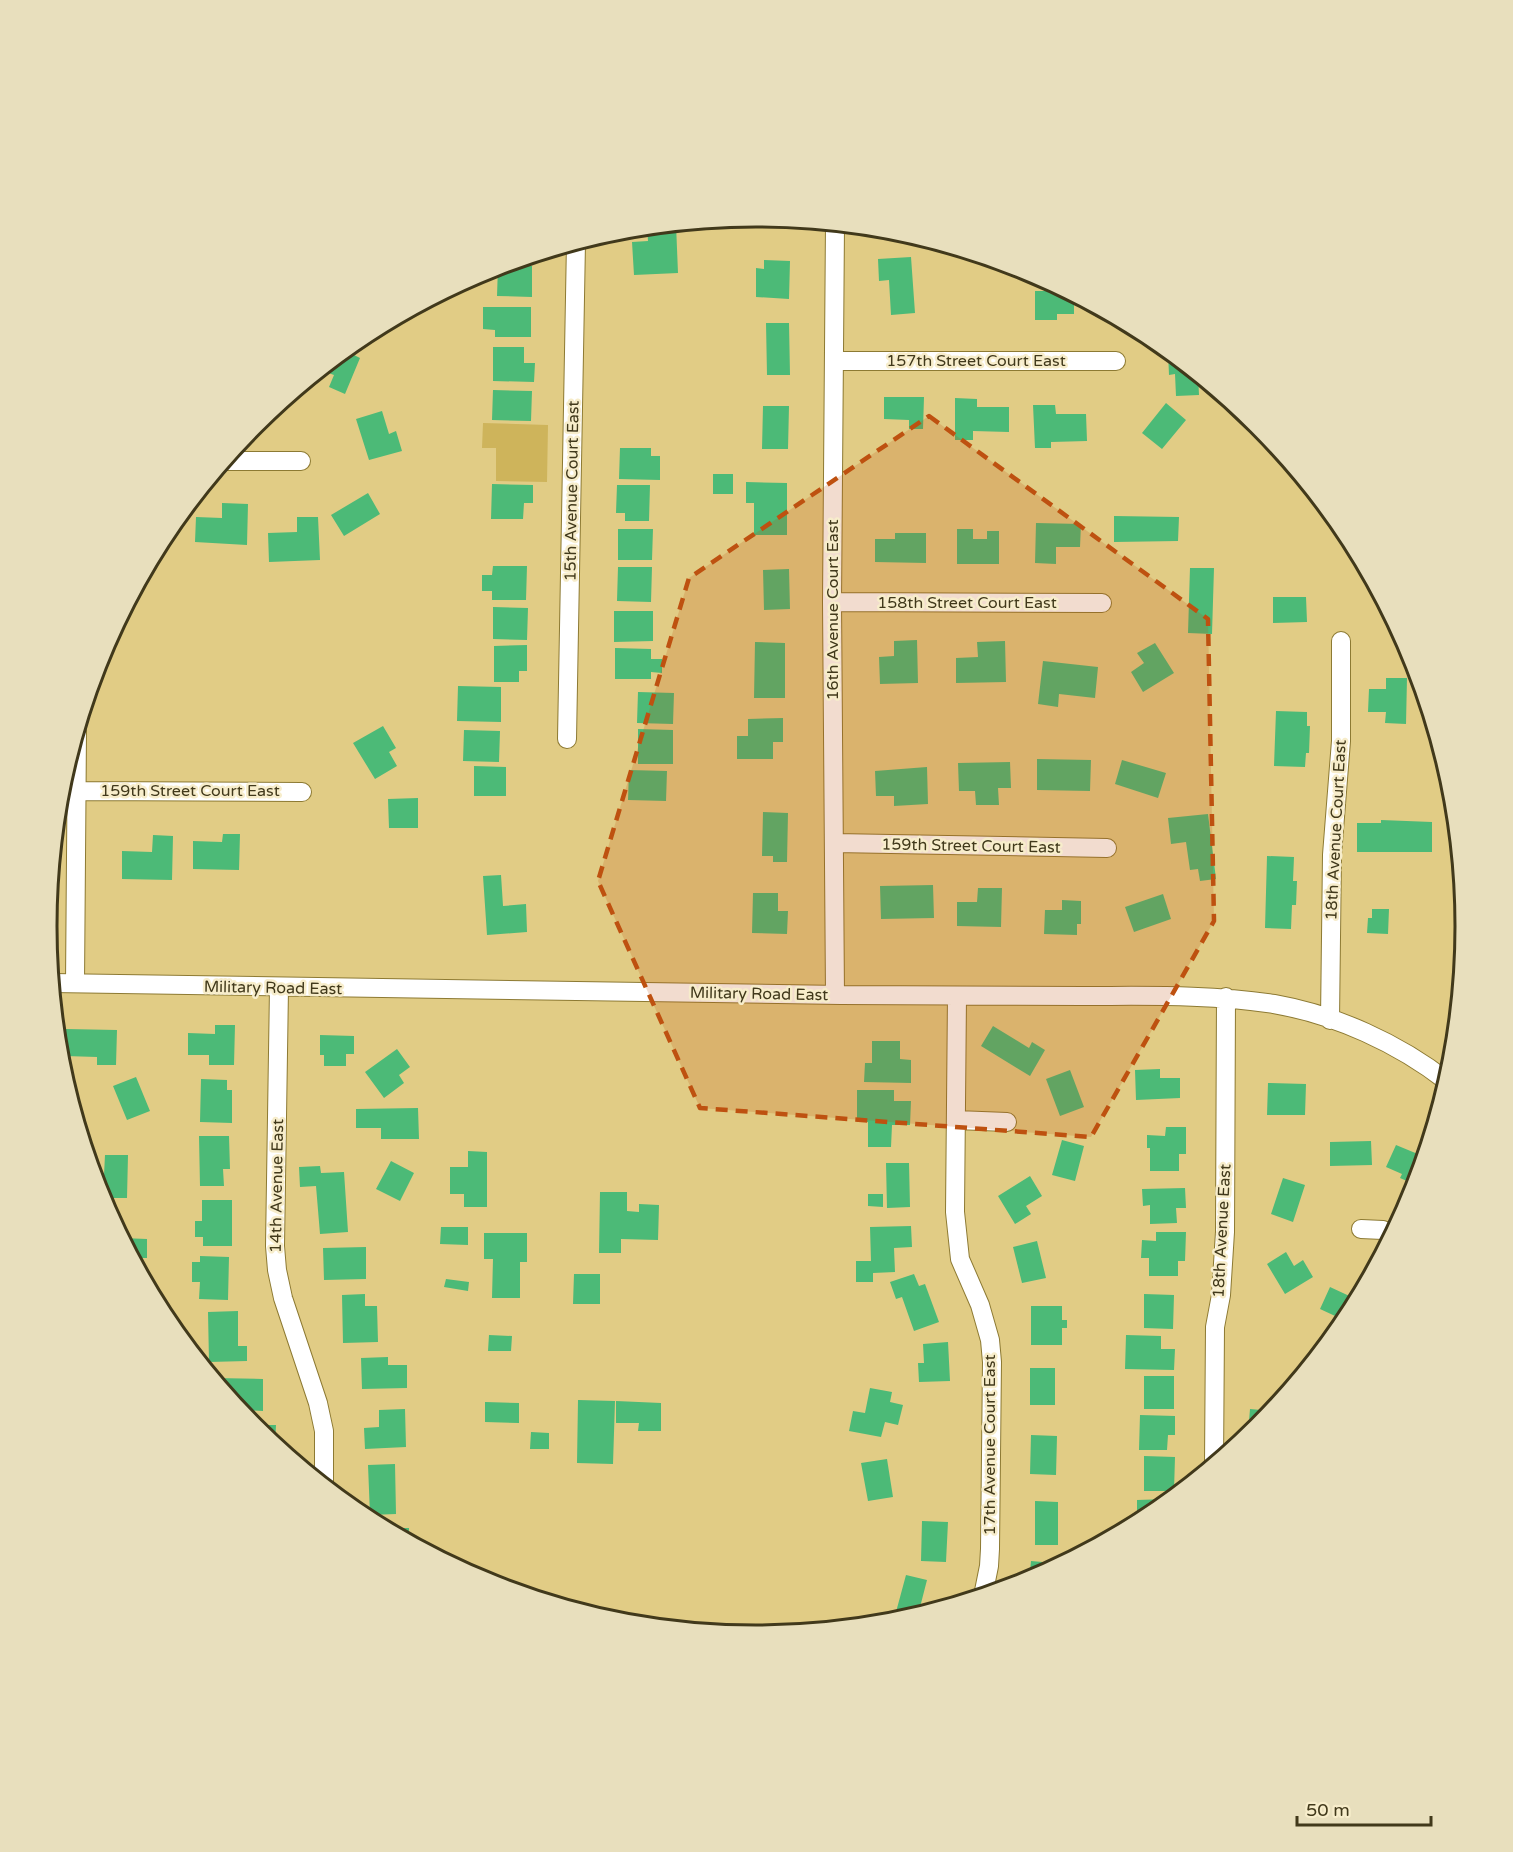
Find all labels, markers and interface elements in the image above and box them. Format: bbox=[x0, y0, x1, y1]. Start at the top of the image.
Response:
street label: 157th Street Court East bbox=[886, 351, 1066, 371]
street label: 15th Avenue Court East bbox=[560, 400, 584, 582]
street label: 16th Avenue Court East bbox=[823, 519, 843, 701]
street label: 158th Street Court East bbox=[877, 593, 1057, 613]
street label: 18th Avenue Court East bbox=[1321, 739, 1351, 921]
street label: 159th Street Court East bbox=[100, 781, 280, 801]
street label: 159th Street Court East bbox=[881, 834, 1061, 858]
street label: Military Road East bbox=[204, 977, 342, 999]
street label: Military Road East bbox=[690, 983, 828, 1005]
street label: 14th Avenue East bbox=[266, 1119, 288, 1253]
street label: 18th Avenue East bbox=[1208, 1163, 1236, 1299]
street label: 17th Avenue Court East bbox=[980, 1354, 1000, 1536]
scale bar bbox=[1297, 1789, 1430, 1827]
text: 50 m bbox=[1306, 1799, 1350, 1821]

